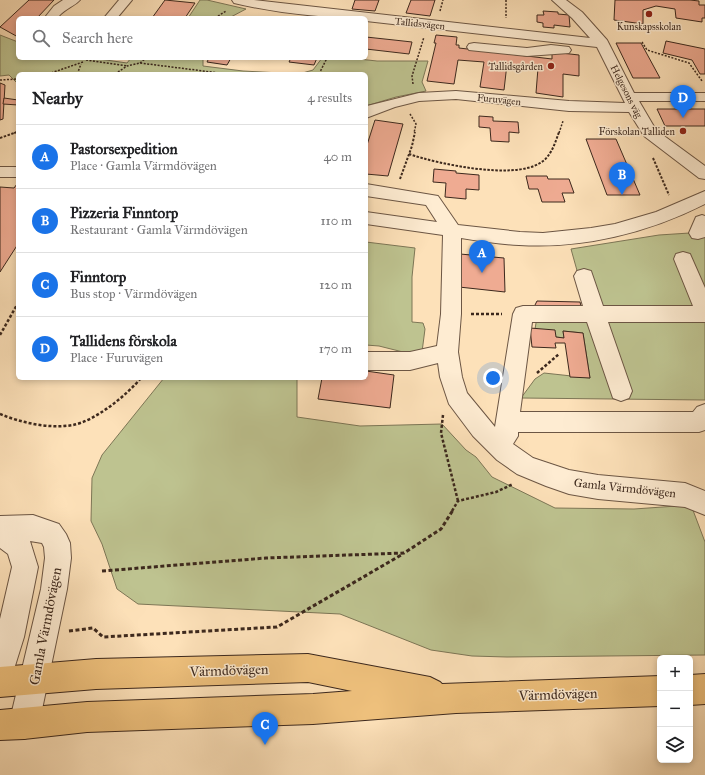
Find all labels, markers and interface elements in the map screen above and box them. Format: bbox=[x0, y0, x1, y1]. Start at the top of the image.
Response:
marker: Kunskapsskolan bbox=[644, 9, 654, 19]
street label: Tallidsvägen bbox=[394, 15, 446, 33]
search box bbox=[16, 16, 368, 60]
place label: Kunskapsskolan bbox=[617, 21, 682, 33]
icon: search bbox=[30, 27, 52, 49]
text: Search here bbox=[62, 29, 133, 47]
place label: Tallidsgården bbox=[489, 61, 544, 73]
marker: Tallidsgården bbox=[546, 61, 556, 71]
street label: Helgesons väg bbox=[608, 63, 645, 120]
pin: D bbox=[670, 85, 696, 118]
text: Nearby bbox=[32, 88, 83, 109]
text: 4 results bbox=[307, 90, 352, 106]
street label: Furuvägen bbox=[476, 92, 522, 108]
place label: Förskolan Talliden bbox=[599, 126, 676, 138]
marker: Förskolan Talliden bbox=[678, 126, 688, 136]
text: Pastorsexpedition bbox=[70, 140, 178, 158]
text: A bbox=[41, 149, 49, 165]
text: 40 m bbox=[323, 149, 352, 165]
text: Place · Gamla Värmdövägen bbox=[70, 158, 217, 174]
pin: B bbox=[609, 162, 635, 195]
text: Pizzeria Finntorp bbox=[70, 204, 178, 222]
text: B bbox=[41, 213, 49, 229]
text: 110 m bbox=[320, 213, 352, 229]
text: Restaurant · Gamla Värmdövägen bbox=[70, 222, 248, 238]
pin: A bbox=[469, 240, 495, 273]
text: Finntorp bbox=[70, 268, 126, 286]
text: C bbox=[41, 277, 49, 293]
text: 120 m bbox=[319, 277, 352, 293]
text: Bus stop · Värmdövägen bbox=[70, 286, 197, 302]
text: Tallidens förskola bbox=[70, 332, 177, 350]
text: D bbox=[40, 341, 50, 357]
text: 170 m bbox=[319, 341, 352, 357]
text: Place · Furuvägen bbox=[70, 350, 163, 366]
your location bbox=[483, 368, 503, 388]
street label: Gamla Värmdövägen bbox=[573, 476, 677, 501]
street label: Gamla Värmdövägen bbox=[26, 565, 65, 686]
map controls bbox=[657, 655, 693, 763]
button: + bbox=[657, 655, 693, 691]
street label: Värmdövägen bbox=[188, 661, 269, 680]
street label: Värmdövägen bbox=[517, 685, 598, 704]
button: − bbox=[657, 691, 693, 727]
pin: C bbox=[252, 712, 278, 745]
button: layers bbox=[657, 727, 693, 763]

